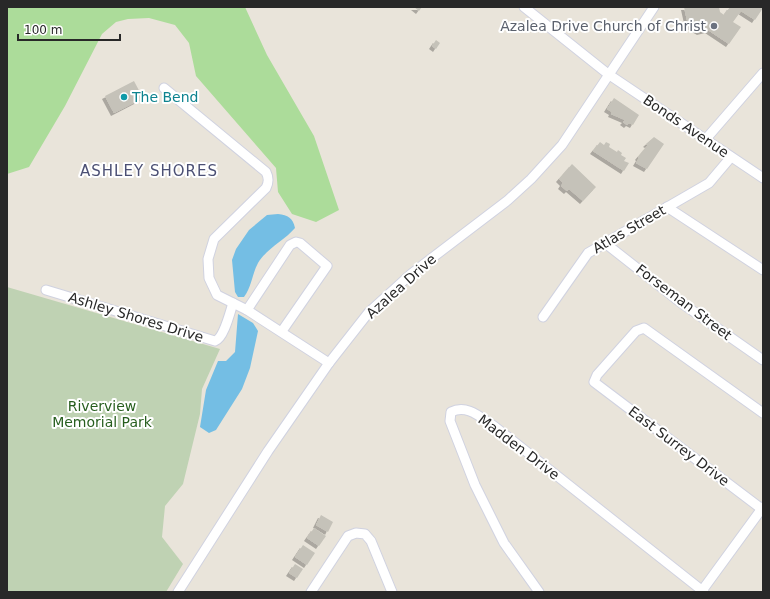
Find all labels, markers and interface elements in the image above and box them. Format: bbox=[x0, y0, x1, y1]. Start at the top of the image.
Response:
scale bar bbox=[18, 16, 120, 42]
place label: Azalea Drive Church of Christ bbox=[500, 18, 707, 34]
marker: Azalea Drive Church of Christ bbox=[709, 21, 719, 31]
text: 100 m bbox=[24, 23, 62, 37]
place label: The Bend bbox=[131, 89, 198, 105]
street label: Bonds Avenue bbox=[640, 91, 732, 161]
marker: The Bend bbox=[119, 92, 129, 102]
district label: ASHLEY SHORES bbox=[80, 162, 218, 180]
street label: Atlas Street bbox=[590, 201, 669, 256]
street label: Azalea Drive bbox=[363, 250, 439, 322]
street label: Forseman Street bbox=[633, 261, 735, 344]
street label: Ashley Shores Drive bbox=[67, 289, 205, 345]
park label: Riverview Memorial Park bbox=[52, 398, 153, 430]
street label: East Surrey Drive bbox=[625, 403, 733, 489]
street label: Madden Drive bbox=[475, 411, 563, 483]

